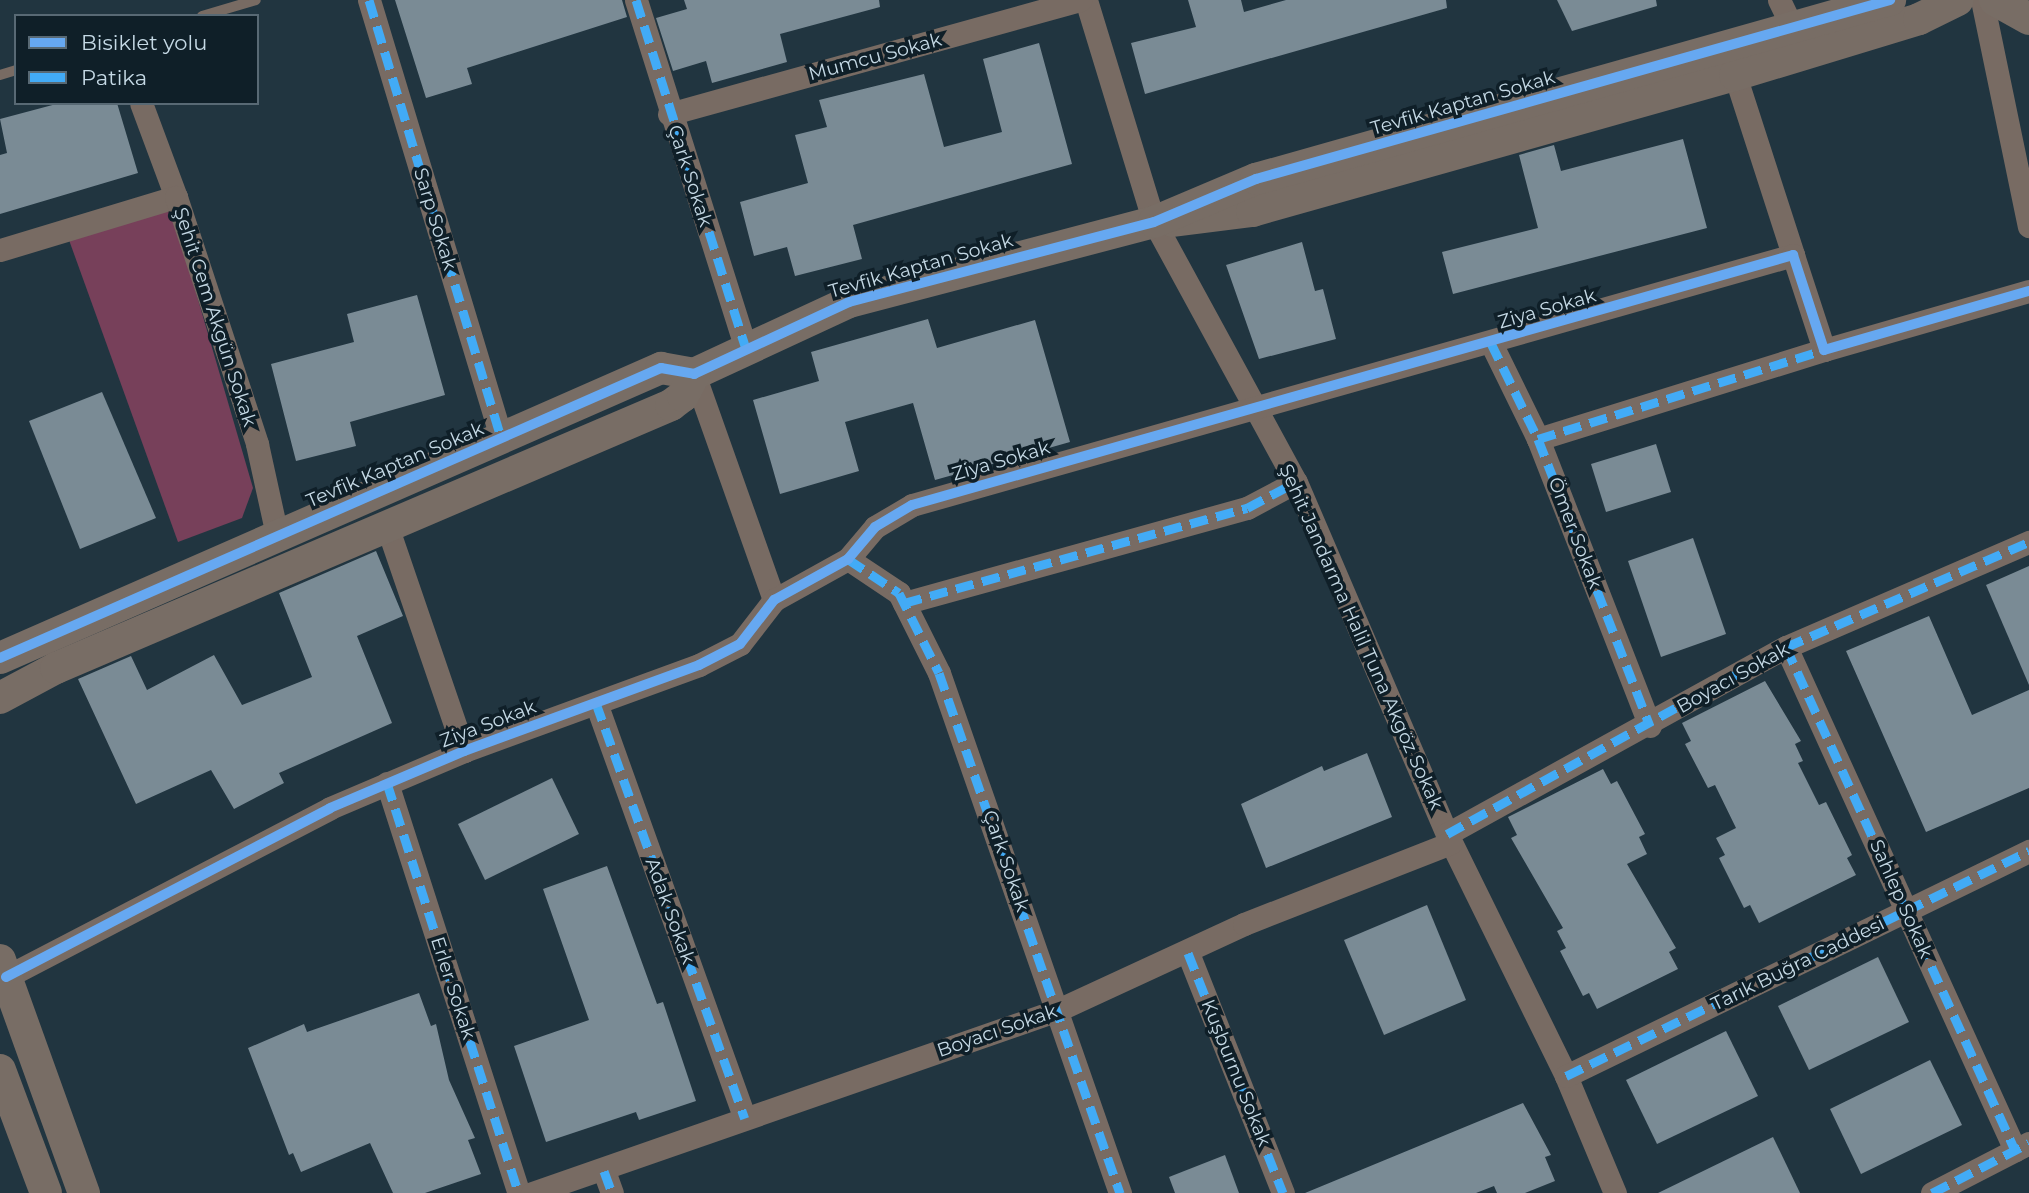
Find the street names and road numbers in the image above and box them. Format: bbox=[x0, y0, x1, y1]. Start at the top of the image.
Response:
street label: Mumcu Sokak bbox=[806, 28, 944, 86]
street label: Tevfik Kaptan Sokak bbox=[1368, 66, 1558, 140]
street label: Çark Sokak bbox=[663, 122, 717, 230]
street label: Sarp Sokak bbox=[409, 165, 461, 273]
street label: Şehit Cem Akgün Sokak bbox=[169, 205, 261, 429]
street label: Tevfik Kaptan Sokak bbox=[826, 229, 1016, 303]
street label: Ziya Sokak bbox=[1495, 284, 1599, 334]
street label: Tevfik Kaptan Sokak bbox=[303, 417, 487, 513]
street label: Ziya Sokak bbox=[949, 436, 1053, 486]
street label: Şehit Jandarma Halil Tuna Akgöz Sokak bbox=[1274, 461, 1448, 813]
street label: Ömer Sokak bbox=[1543, 474, 1607, 592]
street label: Boyacı Sokak bbox=[1673, 638, 1793, 718]
street label: Ziya Sokak bbox=[437, 695, 539, 753]
street label: Çark Sokak bbox=[978, 807, 1034, 915]
street label: Sahlep Sokak bbox=[1865, 836, 1937, 962]
street label: Adak Sokak bbox=[640, 855, 700, 967]
street label: Tarık Buğra Caddesi bbox=[1708, 912, 1888, 1016]
street label: Erler Sokak bbox=[426, 934, 480, 1042]
street label: Kuşburnu Sokak bbox=[1196, 996, 1276, 1150]
street label: Boyacı Sokak bbox=[934, 1000, 1060, 1062]

